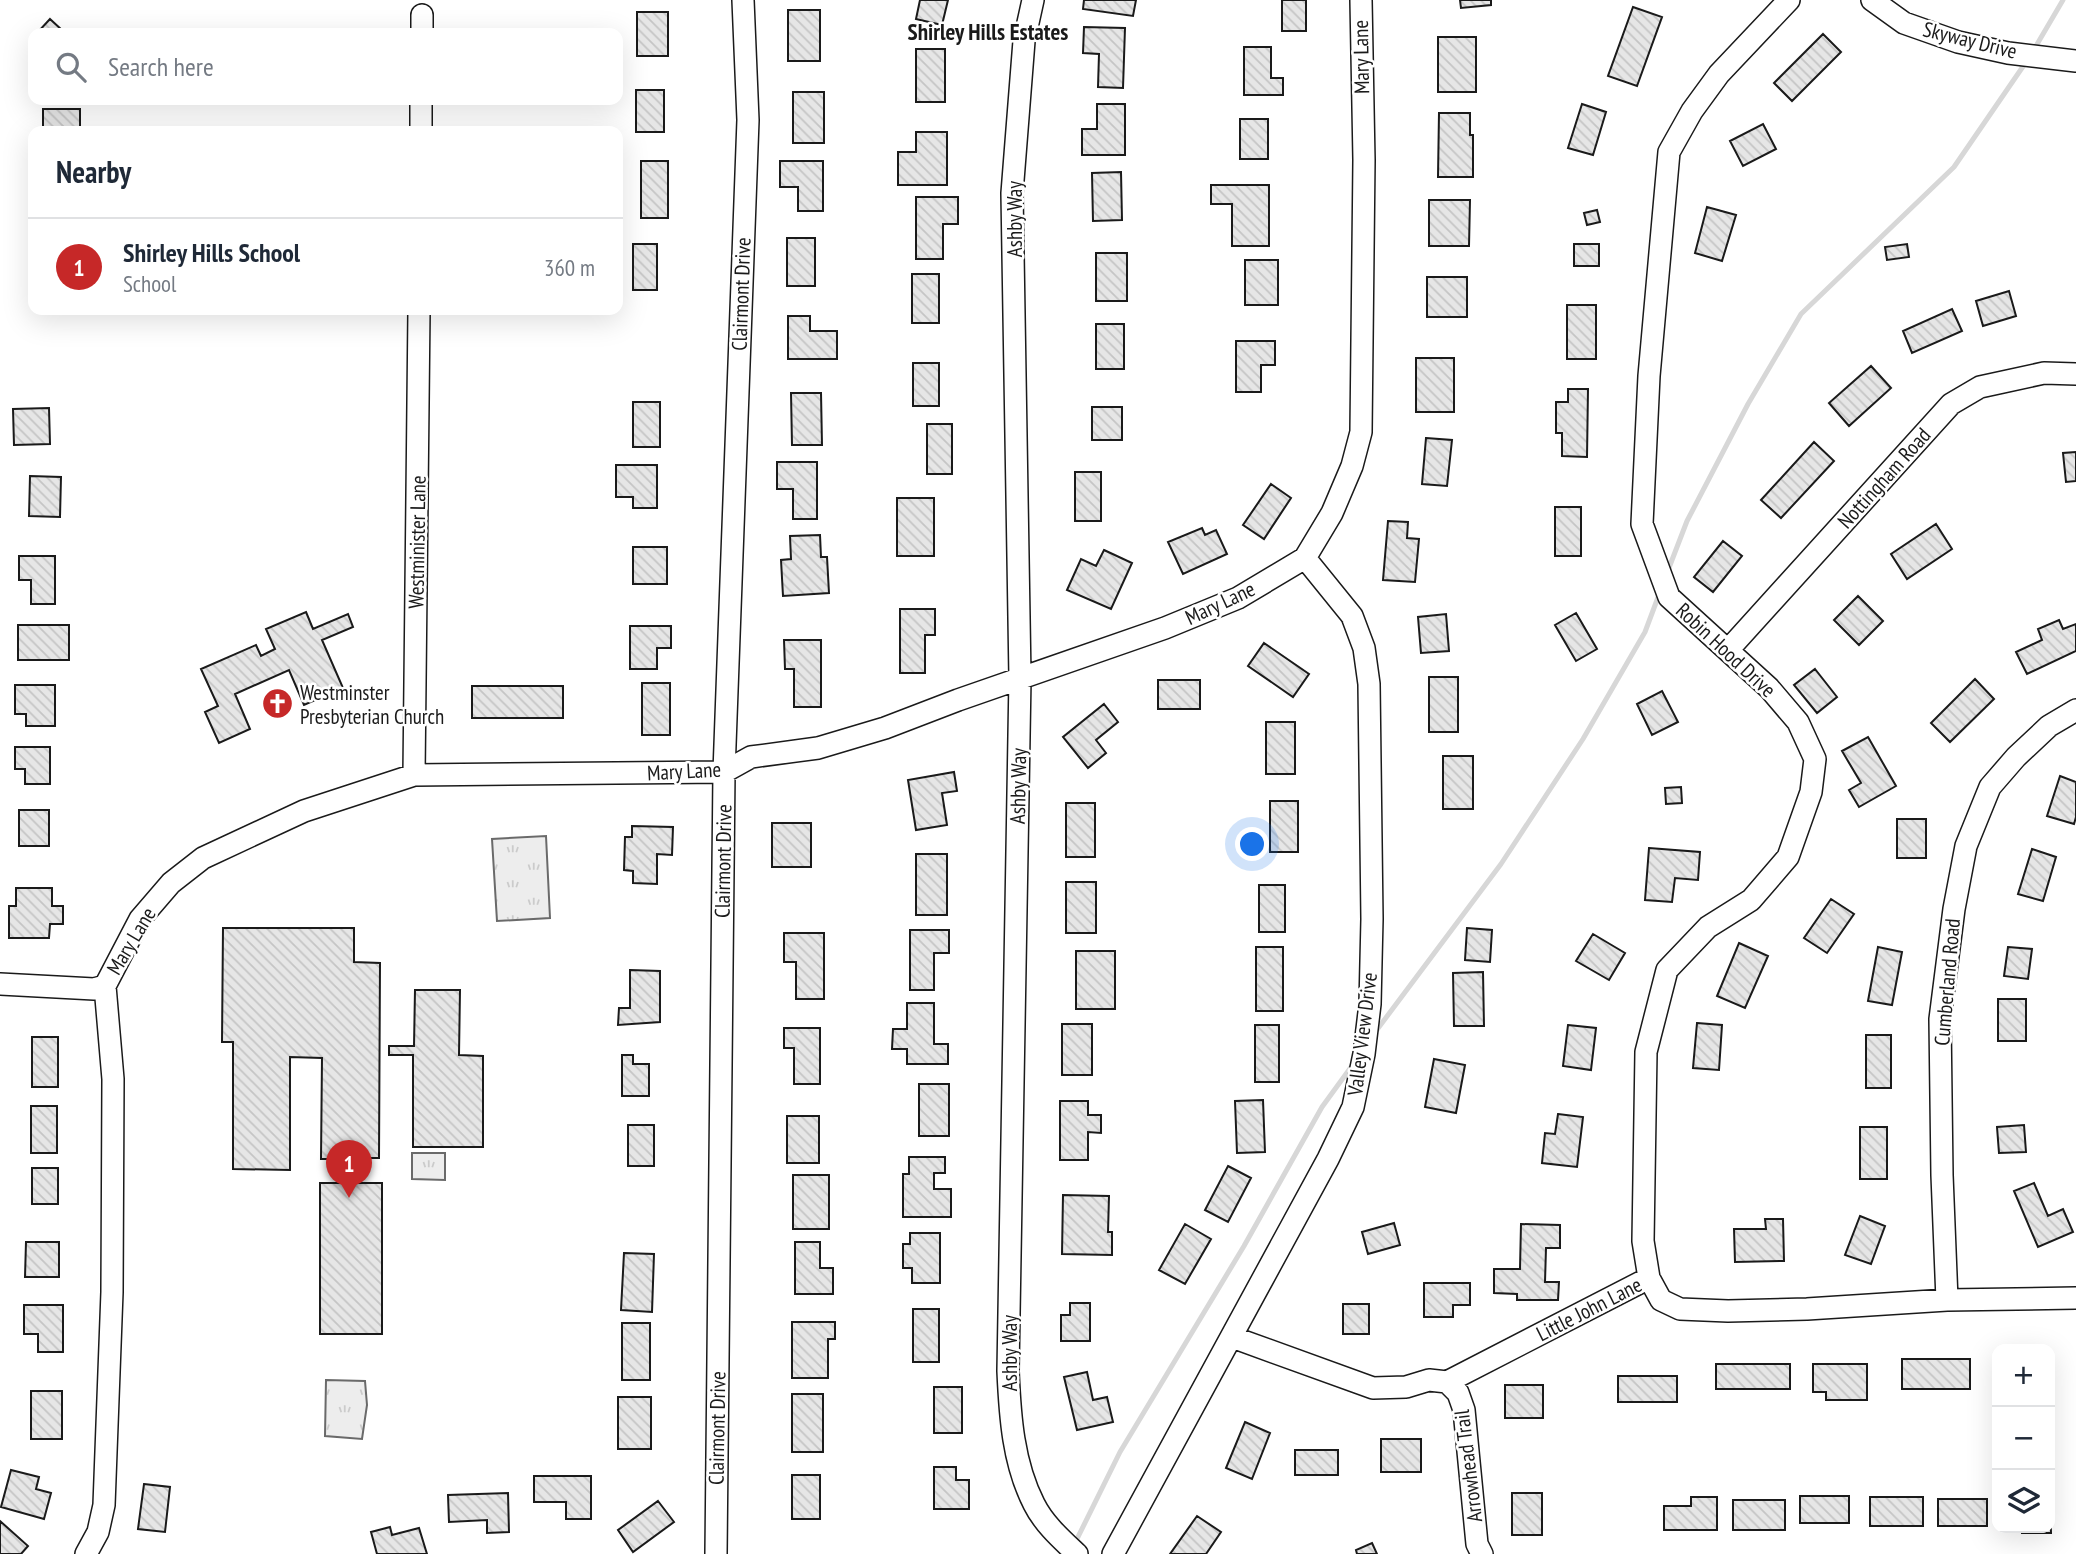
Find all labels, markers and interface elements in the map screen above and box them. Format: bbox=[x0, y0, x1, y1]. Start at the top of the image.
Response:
street label: Skyway Drive bbox=[1920, 15, 2020, 65]
district label: Shirley Hills Estates bbox=[908, 17, 1068, 46]
street label: Mary Lane bbox=[1347, 20, 1375, 94]
search box bbox=[28, 28, 623, 105]
icon: search bbox=[52, 48, 90, 86]
text: Search here bbox=[108, 50, 214, 83]
text: Nearby bbox=[56, 152, 131, 191]
street label: Ashby Way bbox=[1001, 181, 1028, 257]
text: Shirley Hills School bbox=[123, 236, 300, 269]
street label: Clairmont Drive bbox=[726, 237, 756, 351]
text: 1 bbox=[74, 253, 85, 282]
text: 360 m bbox=[544, 253, 595, 282]
text: School bbox=[123, 269, 176, 298]
street label: Nottingham Road bbox=[1832, 422, 1936, 534]
street label: Westminister Lane bbox=[402, 475, 432, 609]
street label: Mary Lane bbox=[1181, 575, 1259, 631]
street label: Robin Hood Drive bbox=[1670, 597, 1782, 703]
place label: Westminster Presbyterian Church bbox=[300, 679, 444, 730]
church icon: Westminster Presbyterian Church bbox=[260, 687, 294, 721]
street label: Ashby Way bbox=[1004, 748, 1032, 824]
street label: Mary Lane bbox=[646, 756, 722, 786]
street label: Clairmont Drive bbox=[709, 804, 737, 918]
your location bbox=[1235, 827, 1269, 861]
street label: Mary Lane bbox=[100, 902, 162, 980]
street label: Cumberland Road bbox=[1928, 917, 1966, 1047]
street label: Valley View Drive bbox=[1341, 971, 1383, 1098]
pin: 1 bbox=[326, 1140, 372, 1198]
street label: Little John Lane bbox=[1532, 1271, 1646, 1347]
street label: Ashby Way bbox=[996, 1315, 1023, 1391]
map controls bbox=[1992, 1344, 2055, 1533]
button: + bbox=[1992, 1344, 2055, 1407]
street label: Clairmont Drive bbox=[703, 1371, 731, 1485]
button: − bbox=[1992, 1407, 2055, 1470]
street label: Arrowhead Trail bbox=[1448, 1408, 1488, 1524]
button: layers bbox=[1992, 1470, 2055, 1533]

